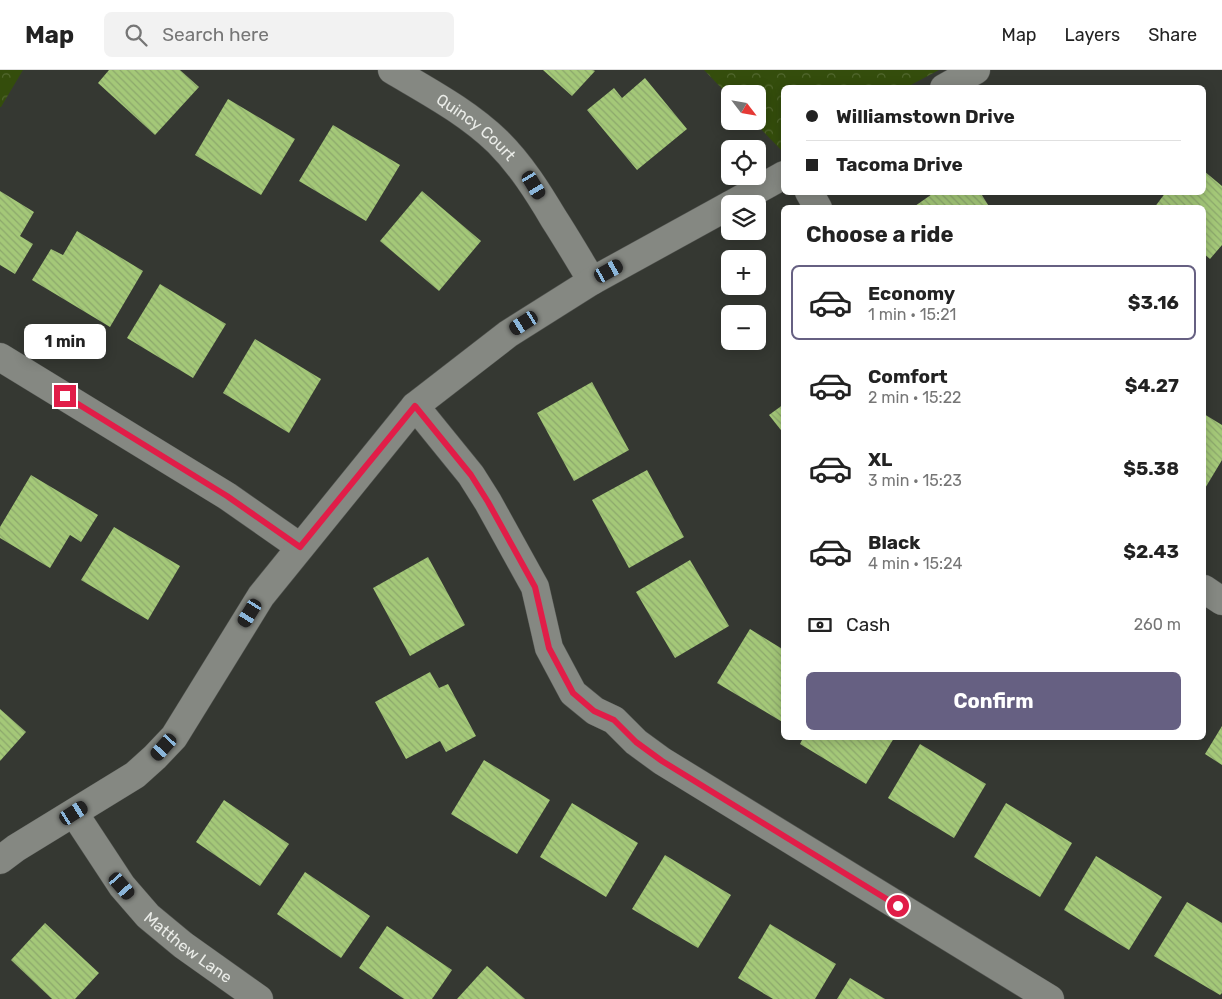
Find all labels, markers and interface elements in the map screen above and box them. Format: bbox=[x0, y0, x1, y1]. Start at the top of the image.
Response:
search box bbox=[104, 12, 454, 57]
text: Map bbox=[25, 21, 74, 49]
icon: search bbox=[122, 21, 150, 49]
text: Search here bbox=[162, 23, 269, 46]
text: Map bbox=[1002, 24, 1037, 46]
text: Layers bbox=[1065, 24, 1120, 46]
text: Share bbox=[1148, 24, 1197, 46]
north arrow bbox=[721, 85, 766, 130]
map controls bbox=[721, 85, 766, 350]
street label: Quincy Court bbox=[433, 89, 520, 164]
text: Williamstown Drive bbox=[836, 105, 1015, 128]
button: locate bbox=[721, 140, 766, 185]
text: Tacoma Drive bbox=[836, 153, 963, 176]
car bbox=[519, 168, 548, 202]
button: layers bbox=[721, 195, 766, 240]
text: Choose a ride bbox=[806, 221, 953, 248]
button: + bbox=[721, 250, 766, 295]
car bbox=[592, 257, 625, 285]
icon: car bbox=[808, 280, 853, 325]
text: Economy bbox=[868, 282, 955, 305]
text: $3.16 bbox=[1128, 291, 1179, 314]
button: − bbox=[721, 305, 766, 350]
text: 1 min · 15:21 bbox=[868, 305, 956, 324]
car bbox=[507, 309, 540, 337]
callout: 1 min bbox=[24, 324, 106, 358]
text: 1 min bbox=[45, 332, 85, 351]
icon: car bbox=[808, 363, 853, 408]
text: Comfort bbox=[868, 365, 948, 388]
text: $4.27 bbox=[1125, 374, 1179, 397]
route end bbox=[54, 385, 76, 407]
text: 2 min · 15:22 bbox=[868, 388, 961, 407]
icon: car bbox=[808, 446, 853, 491]
text: XL bbox=[868, 448, 892, 471]
text: $5.38 bbox=[1123, 457, 1179, 480]
text: 3 min · 15:23 bbox=[868, 471, 962, 490]
icon: car bbox=[808, 529, 853, 574]
text: Black bbox=[868, 531, 920, 554]
text: $2.43 bbox=[1123, 540, 1179, 563]
text: 4 min · 15:24 bbox=[868, 554, 962, 573]
car bbox=[235, 596, 264, 630]
icon: cash bbox=[806, 611, 834, 639]
text: Cash bbox=[846, 613, 890, 636]
text: 260 m bbox=[1134, 615, 1181, 634]
button: Confirm bbox=[806, 672, 1181, 730]
car bbox=[148, 731, 179, 763]
car bbox=[57, 799, 90, 827]
car bbox=[106, 870, 137, 902]
route start bbox=[887, 895, 909, 917]
street label: Matthew Lane bbox=[141, 908, 236, 986]

